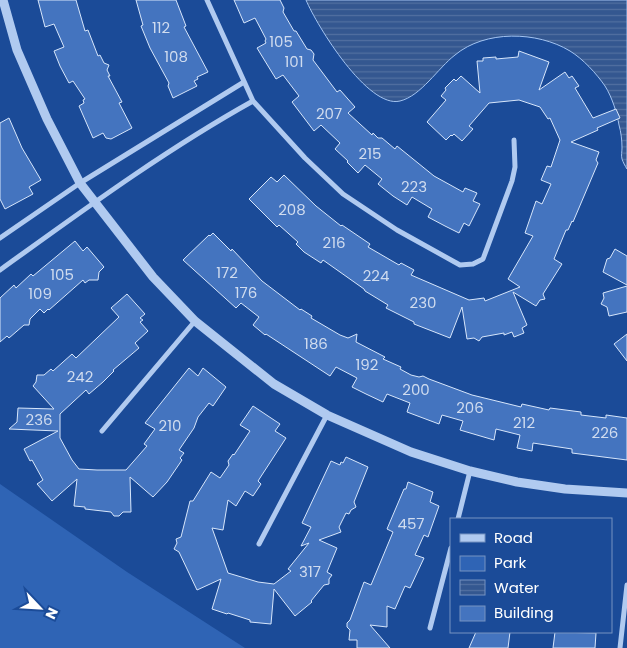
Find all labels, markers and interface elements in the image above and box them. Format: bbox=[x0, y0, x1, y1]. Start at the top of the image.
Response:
house number: 112 bbox=[152, 17, 170, 38]
house number: 105 bbox=[269, 31, 293, 52]
house number: 108 bbox=[164, 46, 188, 67]
house number: 101 bbox=[284, 51, 304, 72]
house number: 207 bbox=[316, 103, 342, 124]
house number: 215 bbox=[359, 143, 381, 164]
house number: 223 bbox=[401, 176, 427, 197]
house number: 208 bbox=[278, 199, 306, 220]
house number: 216 bbox=[323, 232, 345, 253]
house number: 172 bbox=[216, 262, 238, 283]
house number: 105 bbox=[50, 264, 74, 285]
house number: 224 bbox=[363, 265, 389, 286]
house number: 176 bbox=[235, 282, 257, 303]
house number: 109 bbox=[28, 283, 52, 304]
house number: 230 bbox=[410, 292, 436, 313]
house number: 186 bbox=[304, 333, 328, 354]
house number: 192 bbox=[356, 354, 378, 375]
house number: 242 bbox=[67, 366, 93, 387]
house number: 200 bbox=[402, 379, 430, 400]
house number: 206 bbox=[456, 397, 484, 418]
house number: 236 bbox=[26, 409, 53, 430]
house number: 212 bbox=[513, 412, 535, 433]
house number: 210 bbox=[159, 415, 181, 436]
house number: 226 bbox=[592, 422, 618, 443]
house number: 457 bbox=[397, 513, 425, 534]
legend bbox=[450, 518, 612, 633]
text: Road bbox=[494, 527, 533, 548]
text: Park bbox=[494, 552, 526, 573]
house number: 317 bbox=[299, 561, 321, 582]
text: Water bbox=[494, 577, 540, 598]
north arrow bbox=[15, 583, 65, 633]
text: Building bbox=[494, 602, 554, 623]
text: N bbox=[40, 604, 63, 622]

